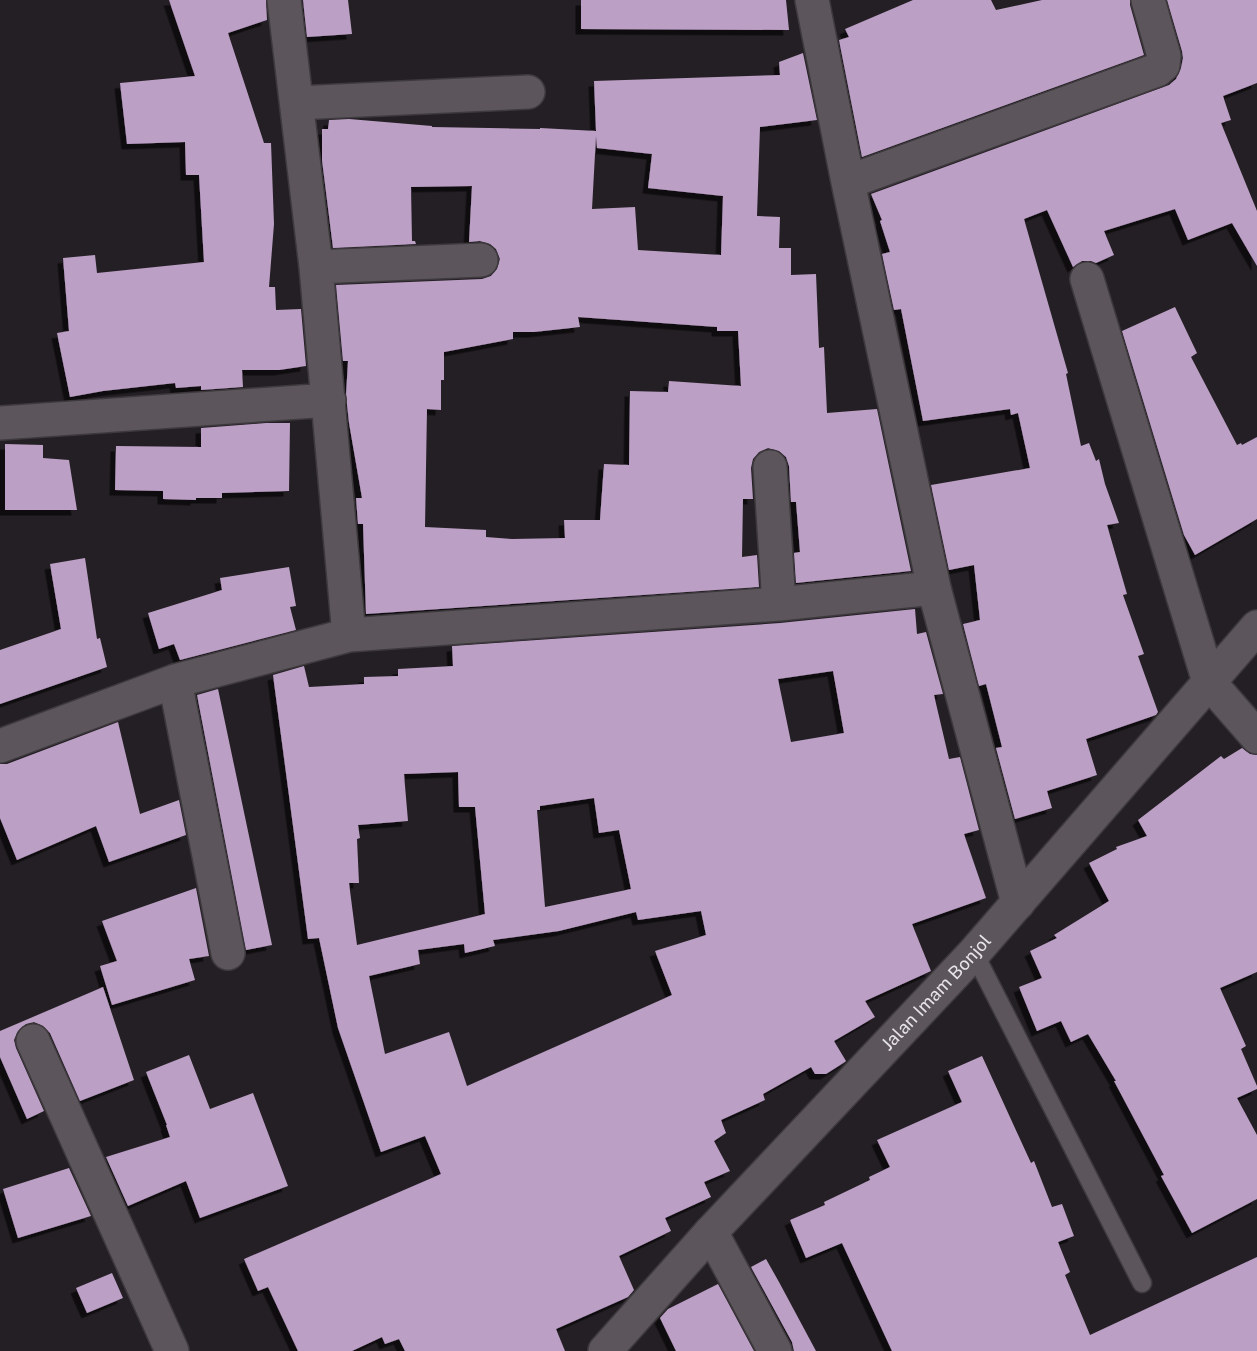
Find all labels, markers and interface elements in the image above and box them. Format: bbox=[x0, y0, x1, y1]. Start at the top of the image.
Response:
street label: Jalan Imam Bonjol bbox=[877, 930, 995, 1055]

